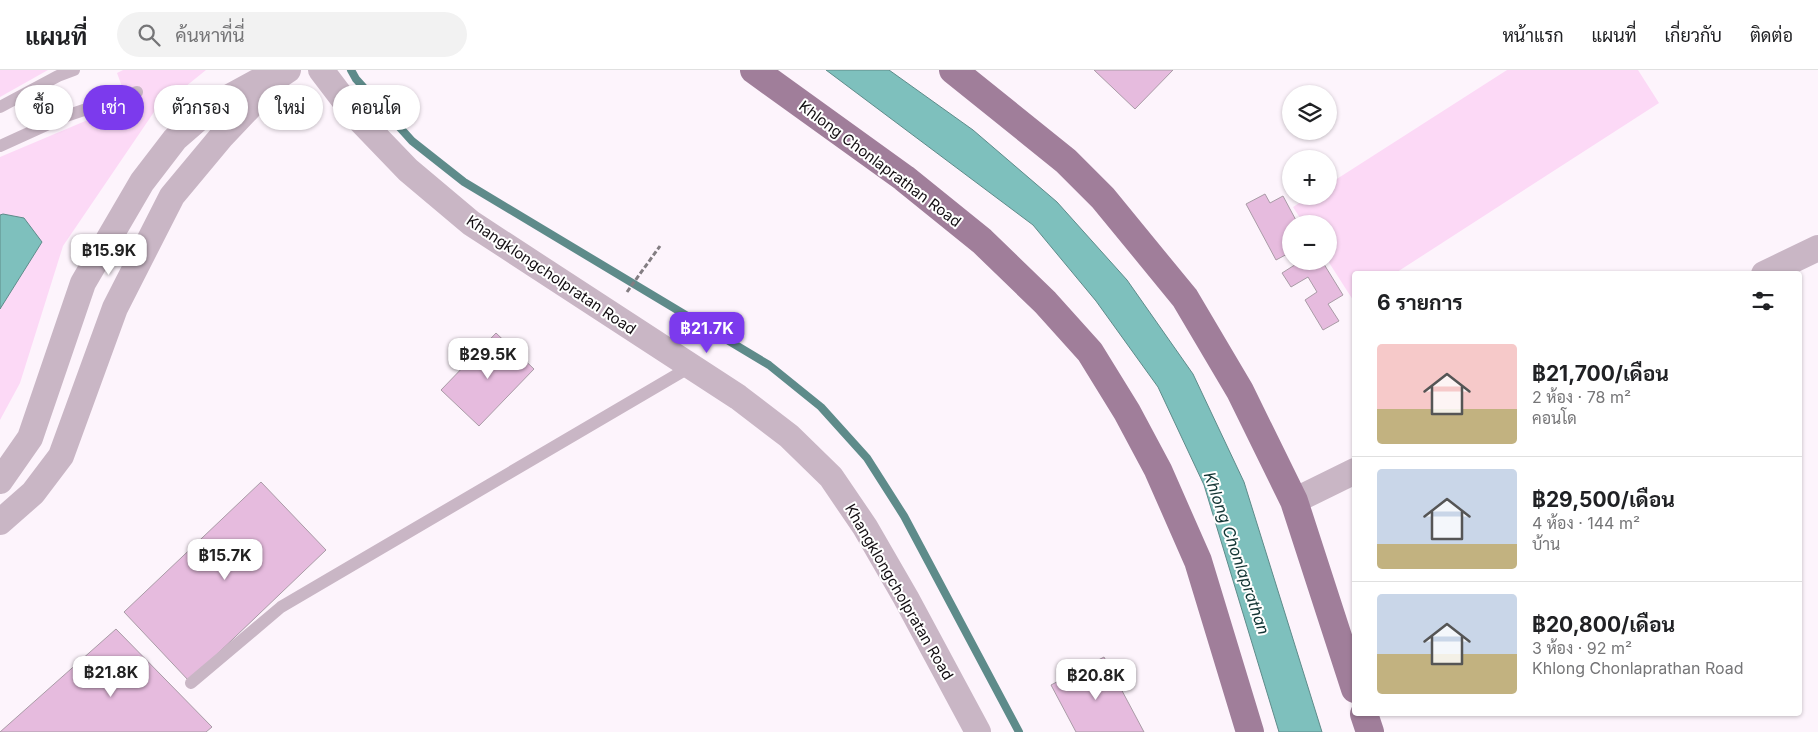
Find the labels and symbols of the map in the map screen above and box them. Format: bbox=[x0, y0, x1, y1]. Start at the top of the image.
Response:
street label: Khlong Chonlaprathan Road bbox=[795, 96, 965, 231]
street label: Khangklongcholpratan Road bbox=[463, 211, 640, 338]
pin: ฿15.9K bbox=[68, 234, 150, 276]
pin: ฿21.7K bbox=[666, 312, 748, 354]
pin: ฿29.5K bbox=[447, 338, 529, 380]
water label: Khlong Chonlaprathan bbox=[1200, 469, 1274, 637]
street label: Khangklongcholpratan Road bbox=[841, 500, 958, 683]
pin: ฿15.7K bbox=[184, 538, 266, 581]
pin: ฿21.8K bbox=[70, 656, 152, 698]
pin: ฿20.8K bbox=[1055, 658, 1137, 701]

